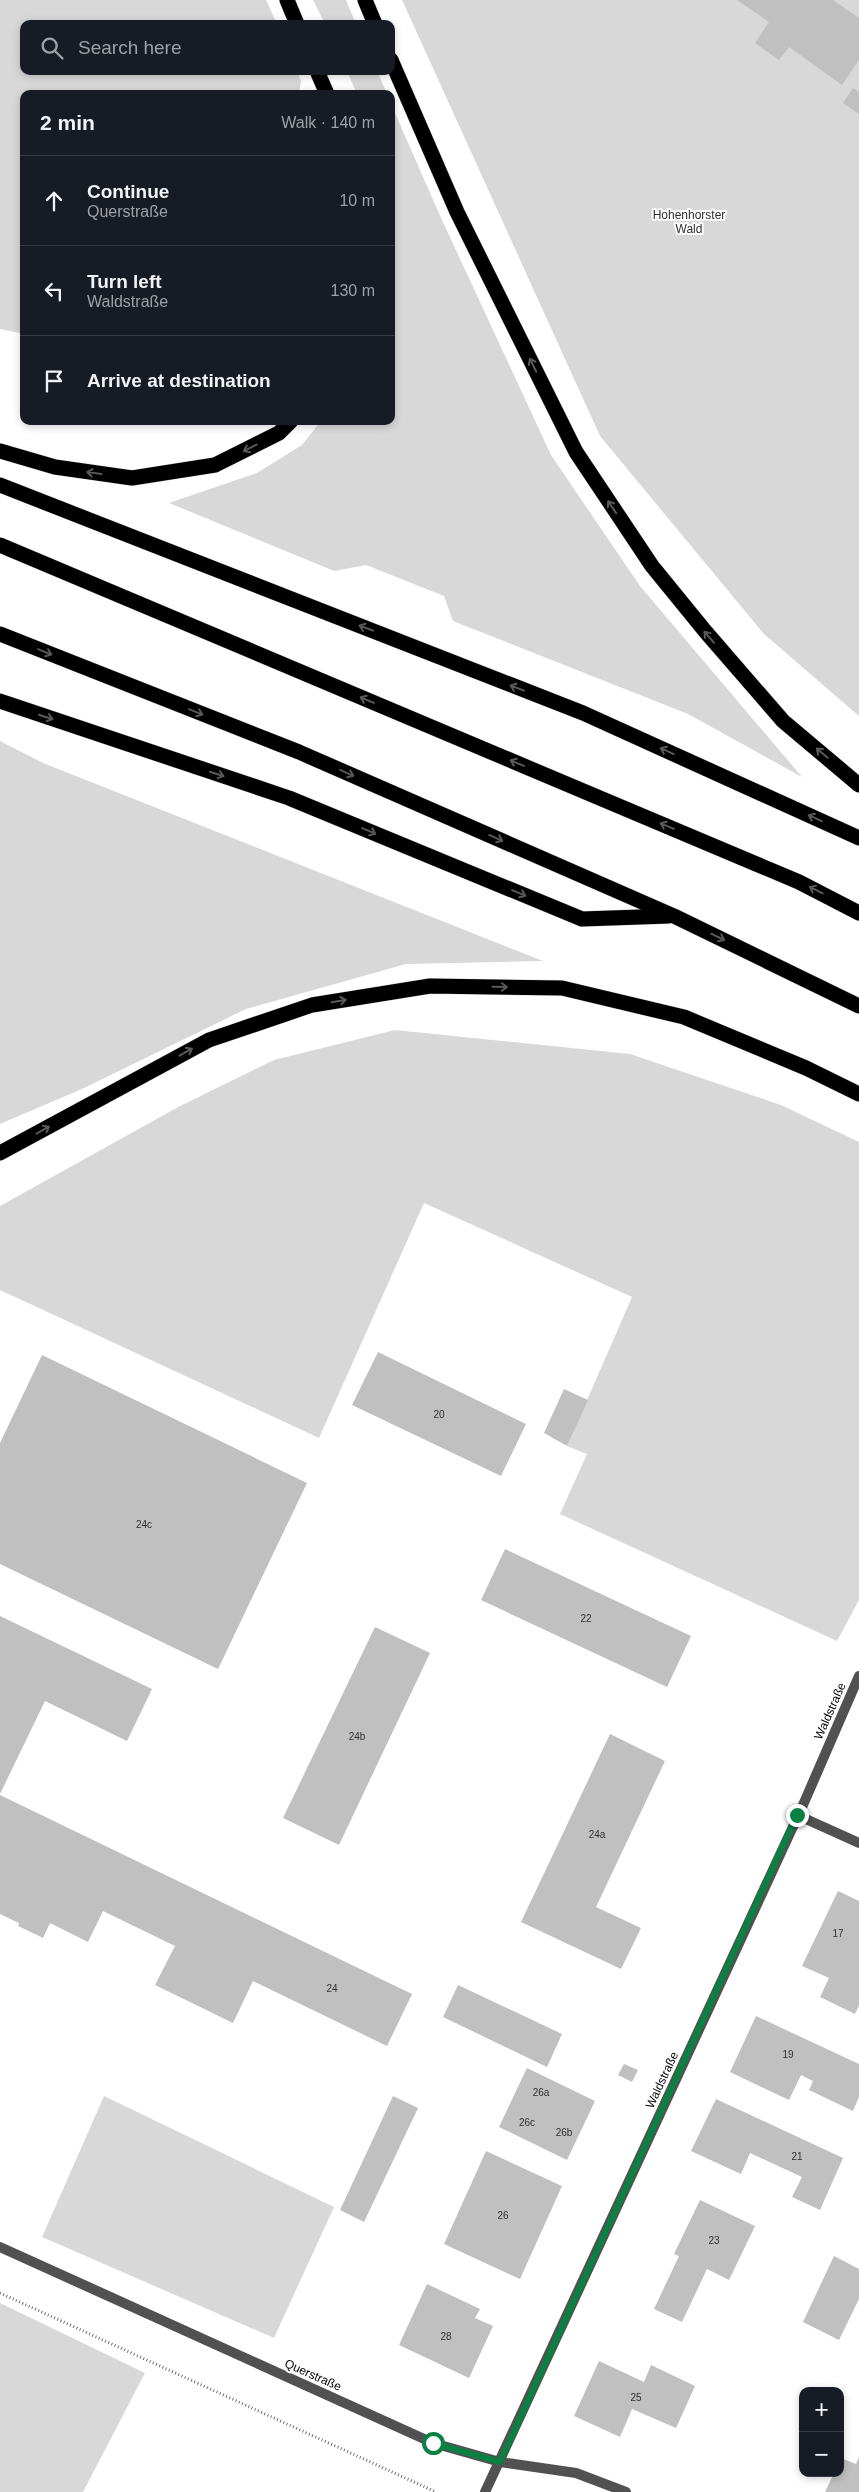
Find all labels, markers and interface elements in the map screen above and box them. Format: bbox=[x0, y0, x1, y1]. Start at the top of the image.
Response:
search box bbox=[20, 20, 395, 75]
icon: search bbox=[38, 34, 66, 62]
text: Search here bbox=[78, 37, 182, 58]
text: 2 min bbox=[40, 111, 95, 134]
text: Walk · 140 m bbox=[281, 114, 375, 131]
text: Continue bbox=[87, 181, 169, 202]
icon: ahead bbox=[40, 187, 68, 215]
text: 10 m bbox=[339, 192, 375, 209]
text: Querstraße bbox=[87, 203, 168, 220]
park label: Hohenhorster Wald bbox=[653, 208, 725, 236]
text: Turn left bbox=[87, 271, 162, 292]
icon: left bbox=[40, 277, 68, 305]
text: 130 m bbox=[331, 282, 375, 299]
text: Waldstraße bbox=[87, 293, 168, 310]
one-way arrow bbox=[528, 358, 537, 373]
icon: arrive bbox=[40, 367, 68, 395]
text: Arrive at destination bbox=[87, 370, 271, 391]
one-way arrow bbox=[243, 443, 258, 453]
one-way arrow bbox=[86, 467, 102, 477]
one-way arrow bbox=[607, 500, 617, 514]
one-way arrow bbox=[359, 623, 374, 633]
one-way arrow bbox=[704, 630, 715, 643]
one-way arrow bbox=[37, 648, 52, 657]
one-way arrow bbox=[510, 683, 525, 692]
one-way arrow bbox=[360, 694, 375, 704]
one-way arrow bbox=[188, 708, 204, 717]
one-way arrow bbox=[38, 712, 54, 722]
one-way arrow bbox=[659, 746, 674, 756]
one-way arrow bbox=[815, 748, 828, 759]
one-way arrow bbox=[510, 758, 525, 767]
one-way arrow bbox=[209, 769, 225, 779]
one-way arrow bbox=[339, 769, 354, 779]
one-way arrow bbox=[808, 813, 823, 823]
one-way arrow bbox=[660, 821, 675, 830]
one-way arrow bbox=[361, 826, 376, 836]
one-way arrow bbox=[488, 834, 503, 844]
one-way arrow bbox=[808, 885, 823, 895]
one-way arrow bbox=[511, 889, 526, 898]
one-way arrow bbox=[710, 933, 725, 943]
one-way arrow bbox=[492, 982, 508, 992]
one-way arrow bbox=[331, 995, 347, 1005]
one-way arrow bbox=[178, 1047, 193, 1057]
one-way arrow bbox=[35, 1125, 50, 1134]
house number: 20 bbox=[433, 1409, 445, 1420]
house number: 24c bbox=[136, 1519, 152, 1530]
house number: 22 bbox=[580, 1613, 592, 1624]
street label: Waldstraße bbox=[811, 1680, 849, 1742]
house number: 24b bbox=[349, 1731, 366, 1742]
route end bbox=[786, 1804, 809, 1827]
house number: 24a bbox=[589, 1829, 606, 1840]
house number: 17 bbox=[832, 1928, 844, 1939]
house number: 24 bbox=[326, 1983, 338, 1994]
street label: Waldstraße bbox=[643, 2049, 681, 2111]
house number: 19 bbox=[782, 2049, 794, 2060]
house number: 26a bbox=[533, 2087, 550, 2098]
house number: 26c bbox=[519, 2117, 535, 2128]
house number: 26b bbox=[556, 2127, 573, 2138]
house number: 21 bbox=[791, 2151, 803, 2162]
house number: 26 bbox=[497, 2210, 509, 2221]
house number: 23 bbox=[708, 2235, 720, 2246]
house number: 28 bbox=[440, 2331, 452, 2342]
street label: Querstraße bbox=[282, 2356, 344, 2394]
map controls bbox=[799, 2387, 844, 2477]
button: + bbox=[799, 2387, 844, 2432]
house number: 25 bbox=[630, 2392, 642, 2403]
route start bbox=[422, 2432, 445, 2455]
button: − bbox=[799, 2432, 844, 2477]

